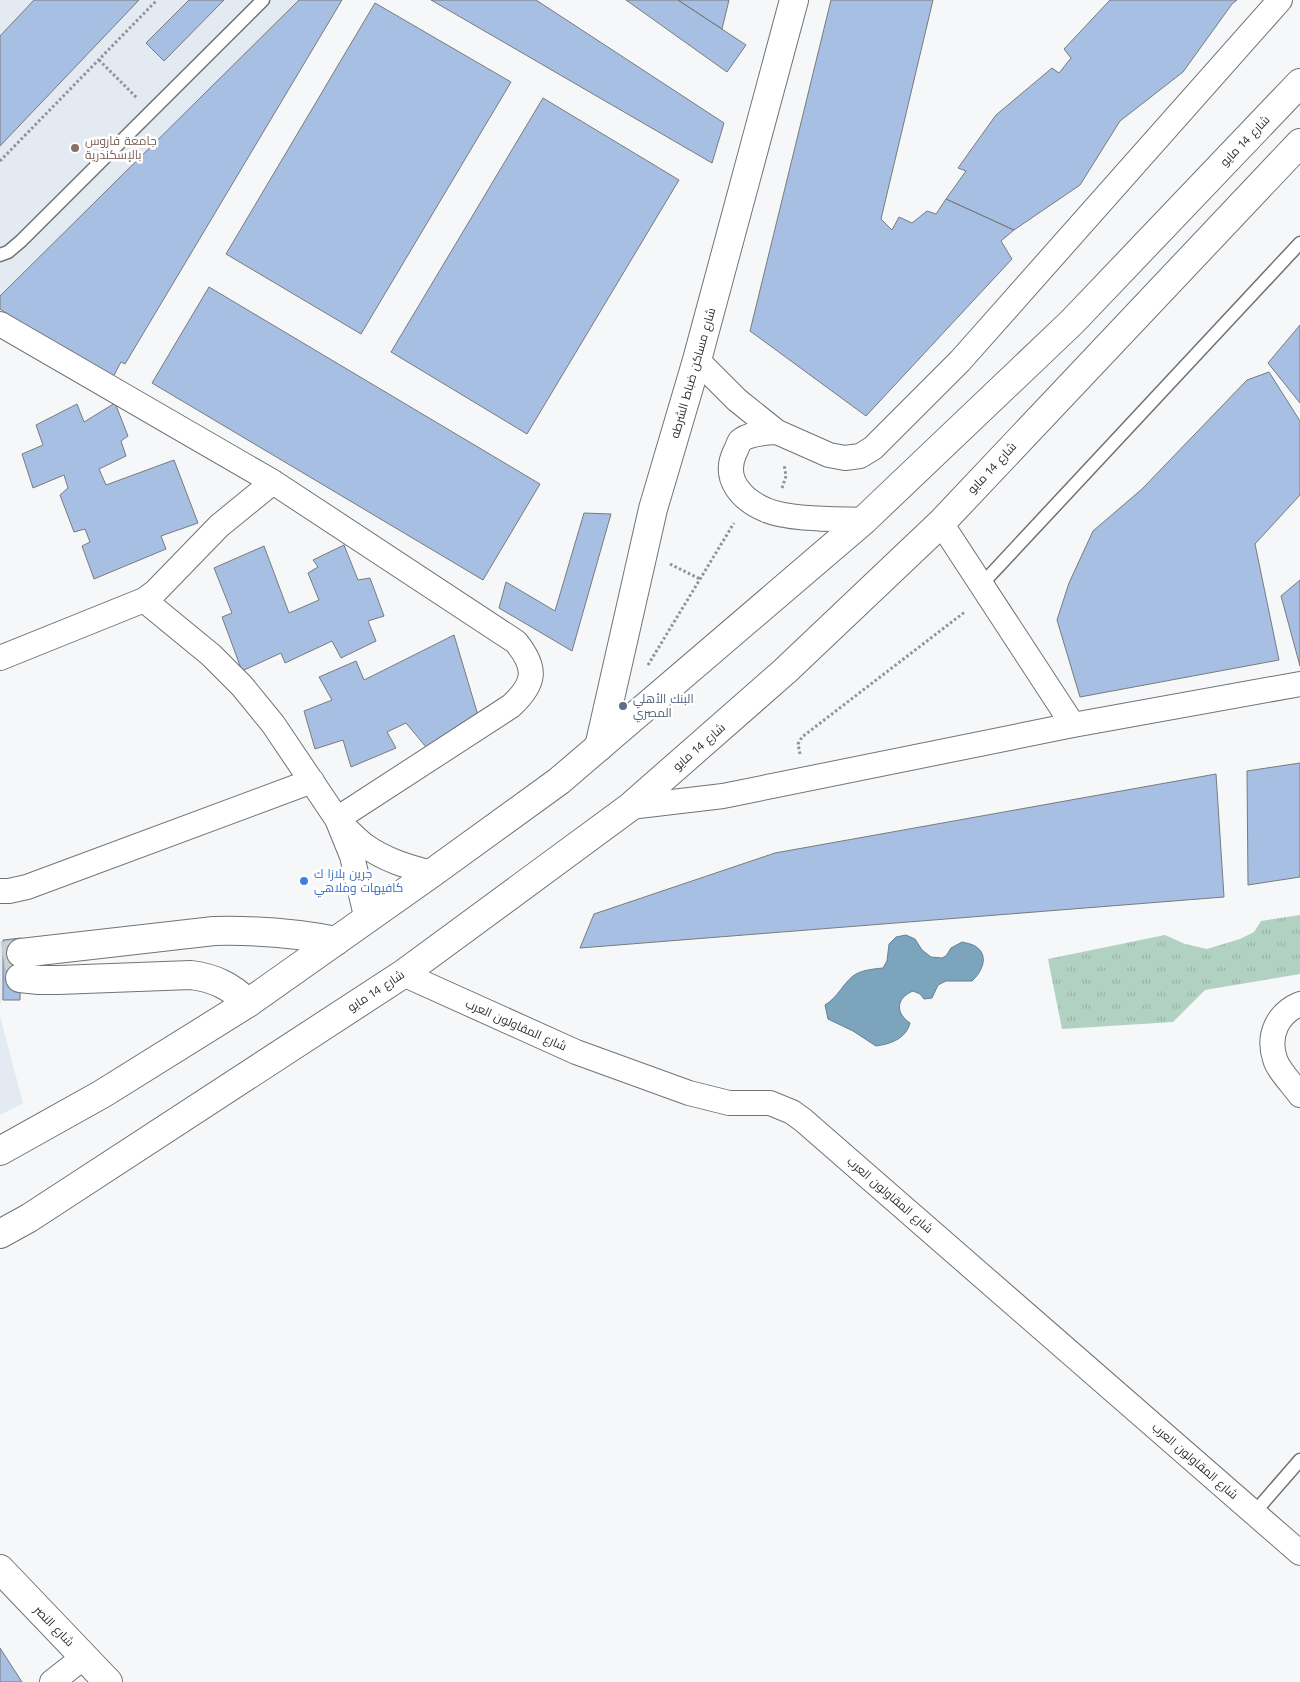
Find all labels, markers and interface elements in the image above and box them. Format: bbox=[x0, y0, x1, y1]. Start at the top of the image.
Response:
street label: شارع 14 مايو bbox=[1217, 113, 1273, 170]
place label: جامعة فاروس بالإسكندرية bbox=[85, 134, 157, 162]
marker: جامعة فاروس بالإسكندرية bbox=[69, 142, 81, 154]
street label: شارع مساكن ضباط الشرطه bbox=[668, 306, 719, 440]
street label: شارع 14 مايو bbox=[965, 439, 1020, 497]
place label: البنك الأهلي المصري bbox=[633, 692, 694, 723]
marker: البنك الأهلي المصري bbox=[617, 700, 629, 712]
street label: شارع 14 مايو bbox=[670, 720, 729, 774]
place label: جرين بلازا ك كافيهات وملاهي bbox=[314, 867, 403, 898]
marker: جرين بلازا ك كافيهات وملاهي bbox=[298, 875, 310, 887]
street label: شارع 14 مايو bbox=[345, 967, 408, 1015]
street label: شارع المقاولون العرب bbox=[463, 996, 569, 1055]
street label: شارع المقاولون العرب bbox=[844, 1154, 936, 1237]
street label: شارع المقاولون العرب bbox=[1149, 1420, 1241, 1503]
street label: شارع النصر bbox=[30, 1602, 77, 1650]

